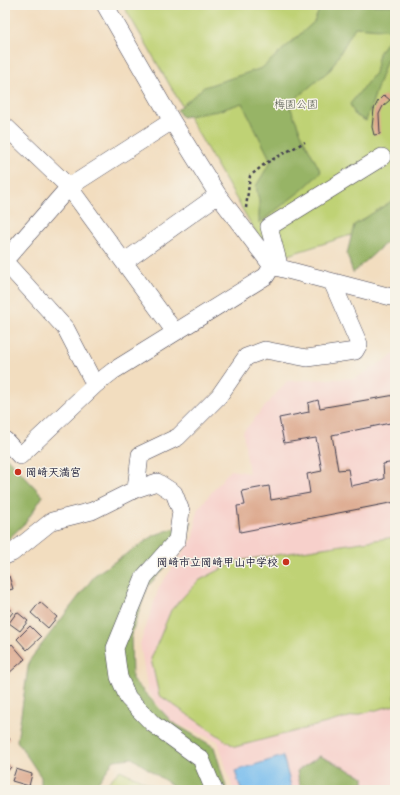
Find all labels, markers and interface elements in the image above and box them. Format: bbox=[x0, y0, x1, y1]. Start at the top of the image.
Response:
park label: 梅園公園 bbox=[274, 97, 318, 111]
place label: 岡崎天満宮 bbox=[26, 465, 81, 479]
marker: 岡崎天満宮 bbox=[13, 467, 23, 477]
place label: 岡崎市立岡崎甲山中学校 bbox=[157, 555, 278, 569]
marker: 岡崎市立岡崎甲山中学校 bbox=[281, 557, 291, 567]

